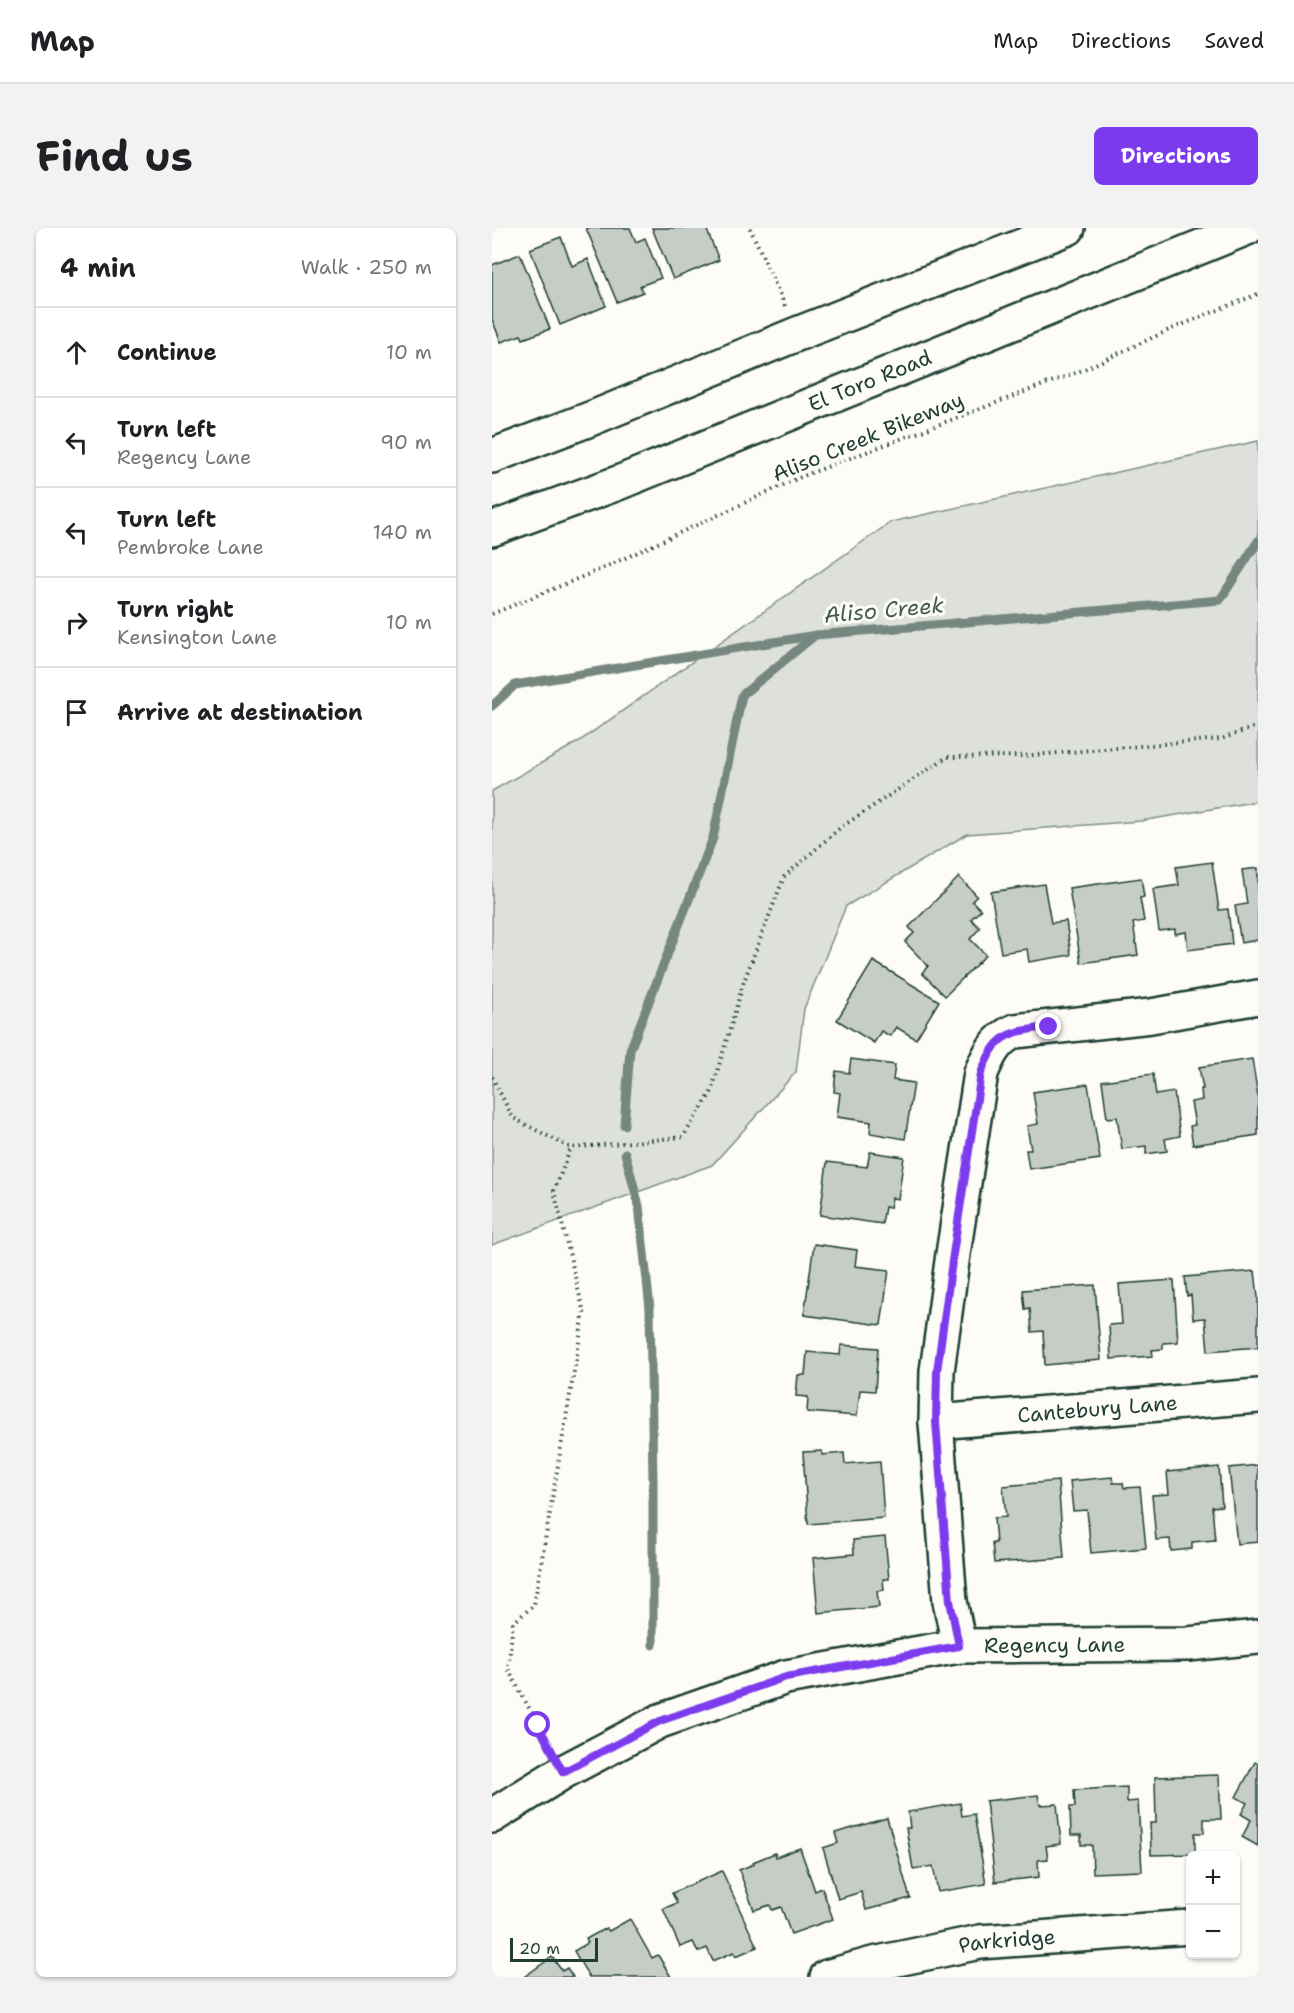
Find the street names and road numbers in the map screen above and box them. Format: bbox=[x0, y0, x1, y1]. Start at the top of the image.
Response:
street label: El Toro Road bbox=[804, 343, 936, 418]
street label: Aliso Creek Bikeway bbox=[768, 386, 968, 488]
street label: Cantebury Lane bbox=[1016, 1389, 1179, 1429]
street label: Regency Lane bbox=[984, 1631, 1125, 1660]
street label: Parkridge bbox=[956, 1923, 1056, 1960]

